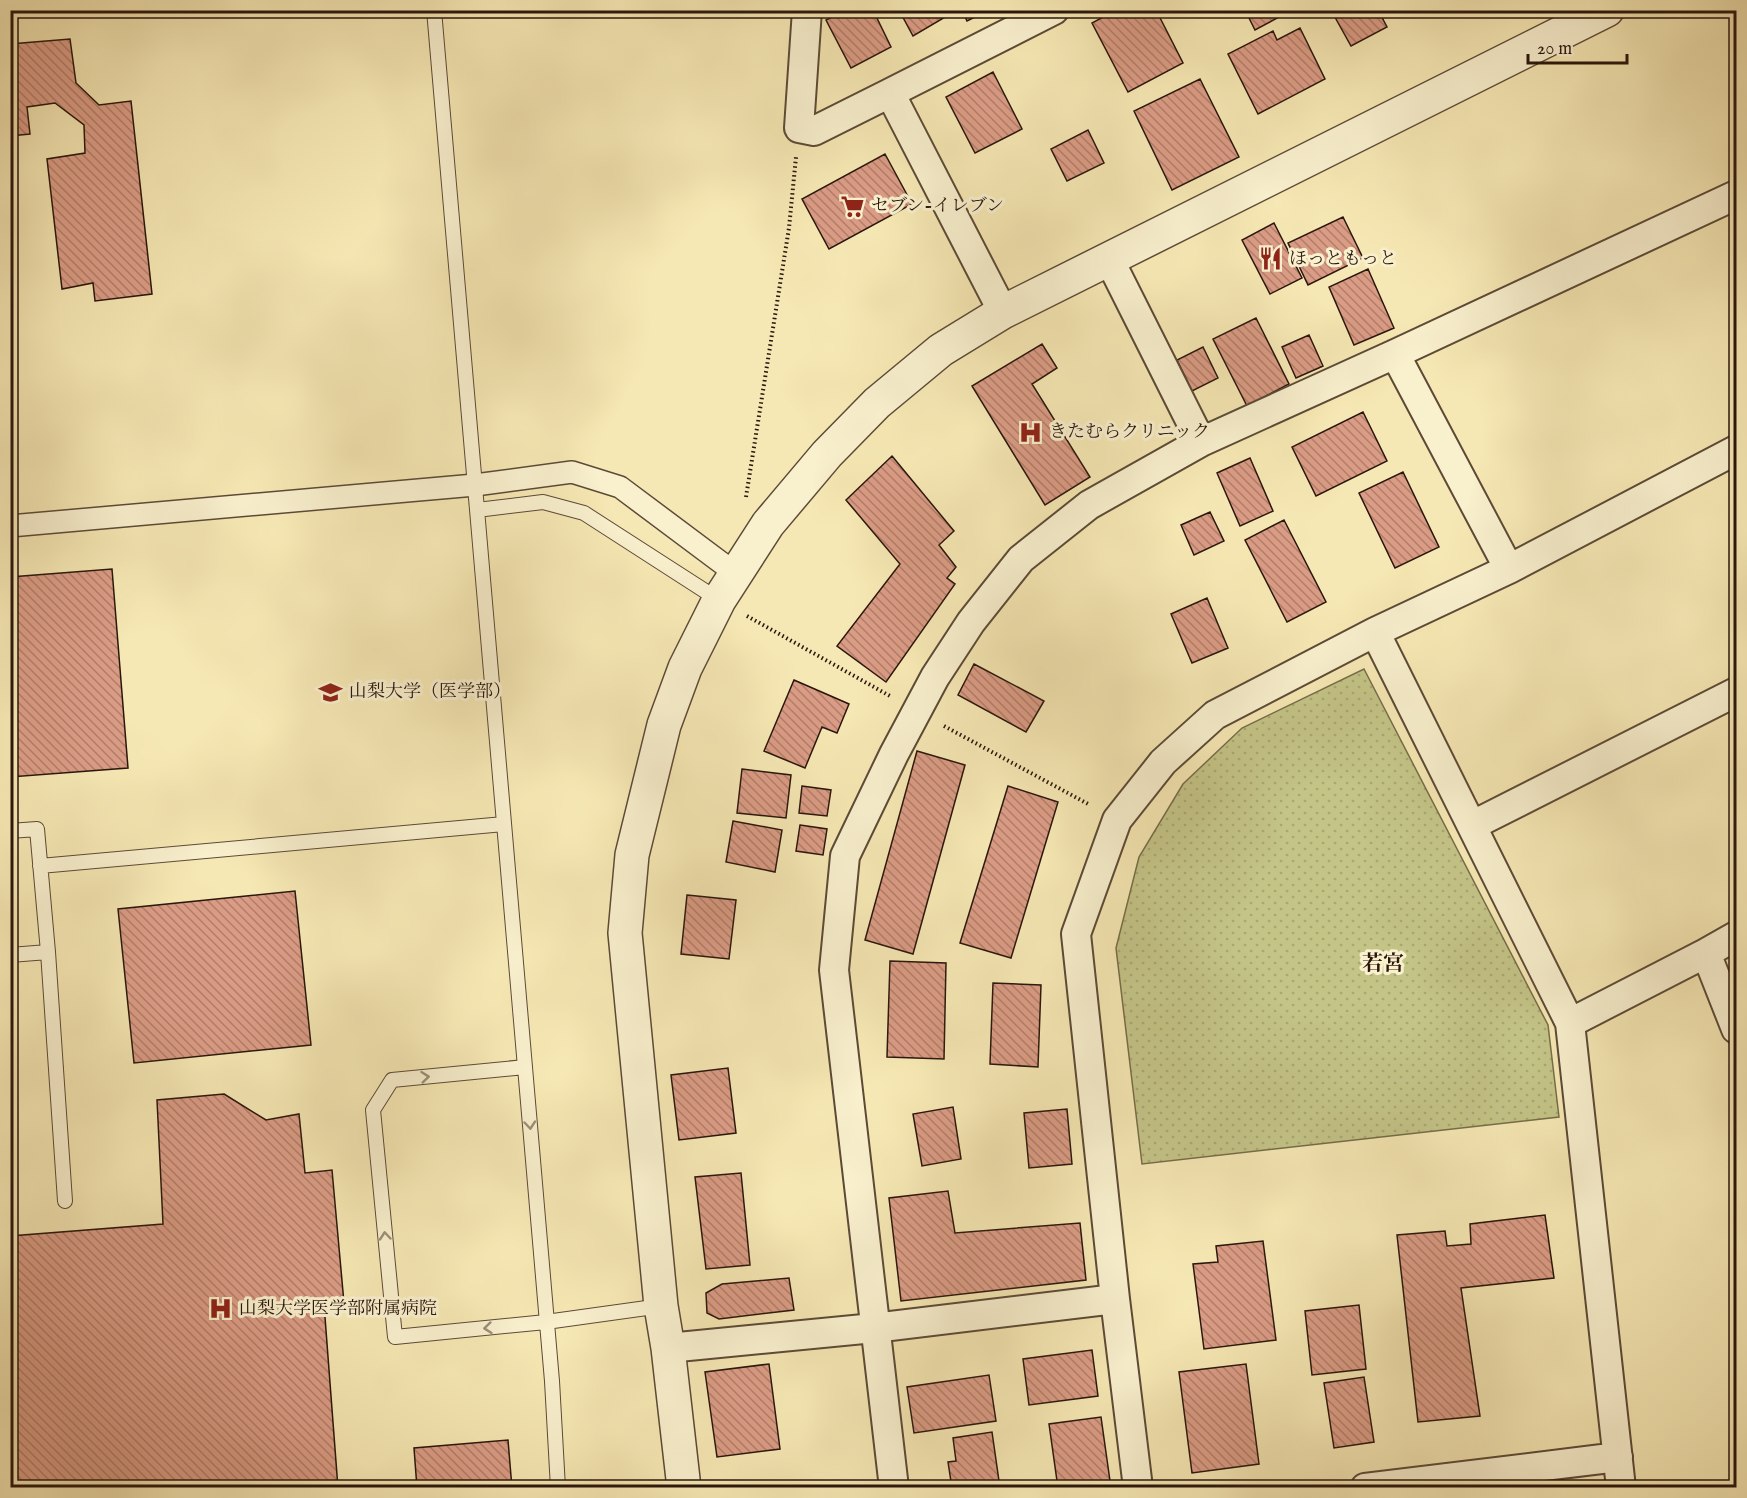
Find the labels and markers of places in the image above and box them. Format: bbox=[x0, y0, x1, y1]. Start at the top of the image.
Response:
supermarket icon: セブン-イレブン bbox=[840, 193, 866, 219]
place label: セブン-イレブン bbox=[871, 195, 1004, 218]
restaurant icon: ほっともっと bbox=[1258, 246, 1284, 272]
place label: ほっともっと bbox=[1289, 248, 1397, 271]
hospital icon: きたむらクリニック bbox=[1018, 419, 1044, 445]
place label: きたむらクリニック bbox=[1049, 421, 1210, 444]
school or university icon: 山梨大学（医学部） bbox=[318, 679, 344, 705]
place label: 山梨大学（医学部） bbox=[349, 681, 511, 704]
hospital icon: 山梨大学医学部附属病院 bbox=[208, 1296, 234, 1322]
place label: 山梨大学医学部附属病院 bbox=[239, 1298, 437, 1321]

